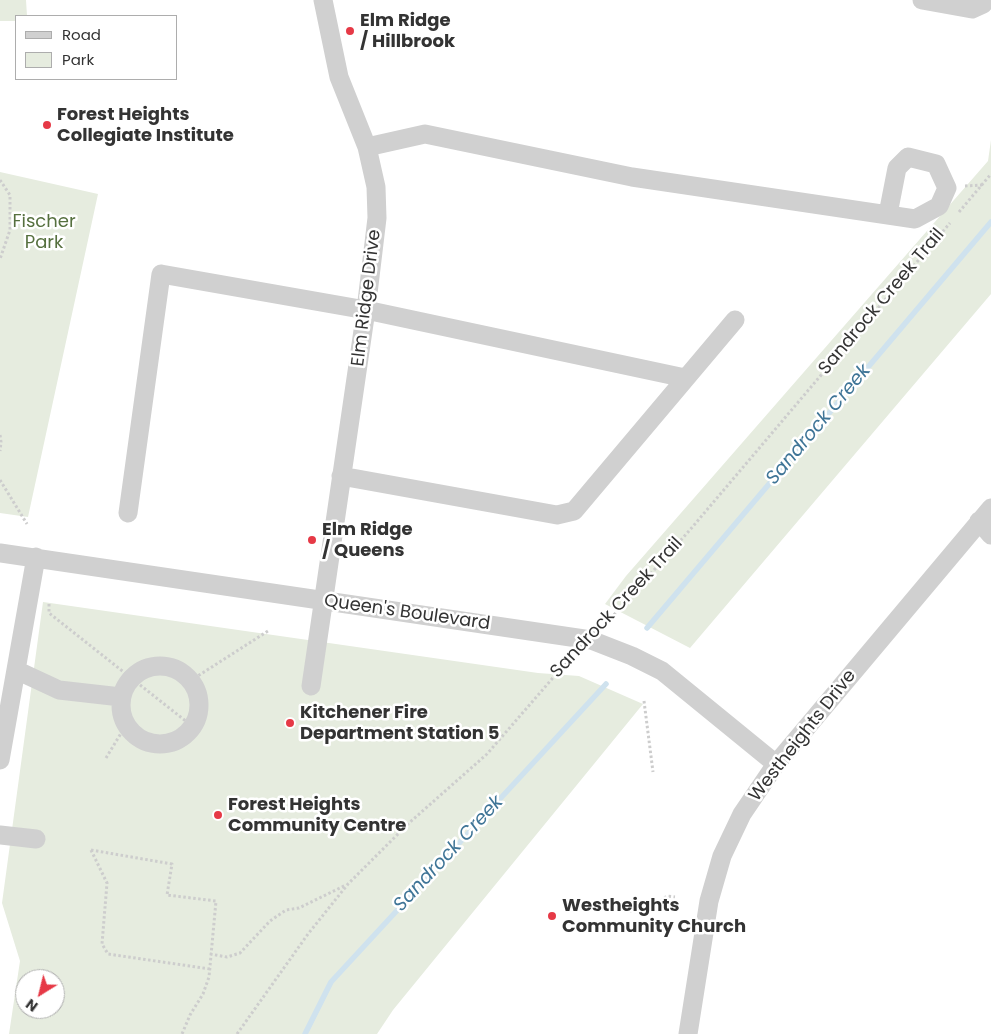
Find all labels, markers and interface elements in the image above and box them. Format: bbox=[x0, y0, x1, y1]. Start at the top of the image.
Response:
place label: Elm Ridge / Hillbrook bbox=[360, 10, 455, 52]
legend bbox=[15, 15, 178, 80]
text: Road bbox=[62, 24, 101, 45]
marker: Elm Ridge / Hillbrook bbox=[344, 25, 356, 37]
text: Park bbox=[62, 49, 94, 70]
place label: Forest Heights Collegiate Institute bbox=[57, 104, 234, 146]
marker: Forest Heights Collegiate Institute bbox=[41, 119, 53, 131]
park label: Fischer Park bbox=[12, 211, 76, 253]
street label: Sandrock Creek Trail bbox=[815, 225, 949, 379]
street label: Elm Ridge Drive bbox=[348, 228, 386, 368]
water label: Sandrock Creek bbox=[762, 360, 876, 490]
place label: Elm Ridge / Queens bbox=[322, 519, 413, 562]
street label: Sandrock Creek Trail bbox=[546, 533, 688, 683]
marker: Elm Ridge / Queens bbox=[306, 534, 318, 546]
street label: Queen's Boulevard bbox=[323, 591, 491, 635]
street label: Westheights Drive bbox=[745, 666, 861, 806]
place label: Kitchener Fire Department Station 5 bbox=[300, 702, 499, 744]
marker: Kitchener Fire Department Station 5 bbox=[284, 717, 296, 729]
water label: Sandrock Creek bbox=[389, 791, 509, 917]
place label: Forest Heights Community Centre bbox=[228, 794, 406, 836]
marker: Forest Heights Community Centre bbox=[212, 809, 224, 821]
place label: Westheights Community Church bbox=[562, 895, 746, 938]
marker: Westheights Community Church bbox=[546, 910, 558, 922]
north arrow bbox=[15, 969, 65, 1019]
text: N bbox=[22, 994, 42, 1017]

